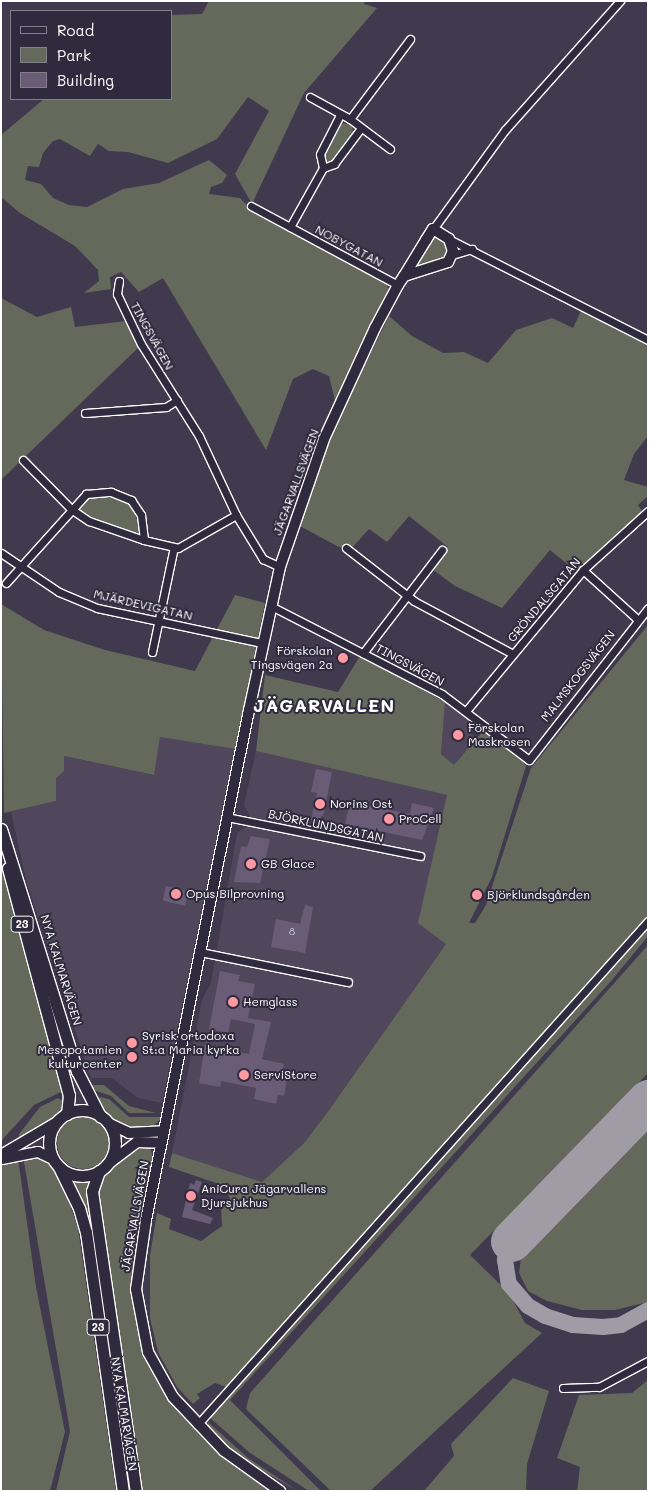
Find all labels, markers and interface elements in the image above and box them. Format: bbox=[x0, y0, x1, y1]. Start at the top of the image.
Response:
legend bbox=[10, 10, 172, 100]
text: Road bbox=[57, 20, 94, 40]
text: Park bbox=[57, 45, 91, 65]
text: Building bbox=[57, 70, 114, 90]
street label: NOBYGATAN bbox=[313, 222, 385, 270]
street label: TINGSVÄGEN bbox=[127, 300, 177, 372]
street label: JÄGARVALLSVÄGEN bbox=[270, 427, 322, 537]
street label: GRÖNDALSGATAN bbox=[505, 555, 583, 645]
street label: MJÄRDEVIGATAN bbox=[92, 587, 194, 623]
street label: MALMSKOGSVÄGEN bbox=[538, 628, 618, 724]
street label: TINGSVÄGEN bbox=[373, 641, 447, 689]
place label: Förskolan Tingsvägen 2a bbox=[251, 644, 333, 672]
marker: Förskolan Tingsvägen 2a bbox=[337, 652, 349, 664]
district label: JÄGARVALLEN bbox=[252, 694, 396, 716]
place label: Förskolan Maskrosen bbox=[468, 721, 530, 749]
marker: Förskolan Maskrosen bbox=[452, 729, 464, 741]
place label: Norins Ost bbox=[330, 797, 393, 811]
marker: Norins Ost bbox=[314, 798, 326, 810]
street label: BJÖRKLUNDSGATAN bbox=[267, 807, 385, 845]
place label: ProCell bbox=[399, 812, 441, 826]
marker: ProCell bbox=[383, 813, 395, 825]
place label: GB Glace bbox=[261, 857, 315, 871]
marker: GB Glace bbox=[245, 858, 257, 870]
place label: Opus Bilprovning bbox=[186, 887, 284, 901]
marker: Opus Bilprovning bbox=[170, 888, 182, 900]
place label: Björklundsgården bbox=[487, 888, 590, 902]
marker: Björklundsgården bbox=[471, 889, 483, 901]
street label: NYA KALMARVÄGEN bbox=[37, 913, 85, 1027]
road number: 23 bbox=[10, 916, 34, 932]
house number: 8 bbox=[289, 926, 295, 938]
place label: Hemglass bbox=[243, 995, 298, 1009]
marker: Hemglass bbox=[227, 996, 239, 1008]
place label: Syrisk ortodoxa St:a Maria kyrka bbox=[142, 1029, 240, 1057]
marker: Syrisk ortodoxa St:a Maria kyrka bbox=[126, 1037, 138, 1049]
place label: Mesopotamien kulturcenter bbox=[37, 1043, 122, 1071]
marker: Mesopotamien kulturcenter bbox=[126, 1051, 138, 1063]
place label: ServiStore bbox=[254, 1068, 317, 1082]
marker: ServiStore bbox=[238, 1069, 250, 1081]
street label: JÄGARVALLSVÄGEN bbox=[118, 1159, 152, 1273]
place label: AniCura Jägarvallens Djursjukhus bbox=[201, 1182, 326, 1210]
marker: AniCura Jägarvallens Djursjukhus bbox=[185, 1190, 197, 1202]
road number: 23 bbox=[86, 1318, 110, 1335]
street label: NYA KALMARVÄGEN bbox=[108, 1356, 140, 1472]

